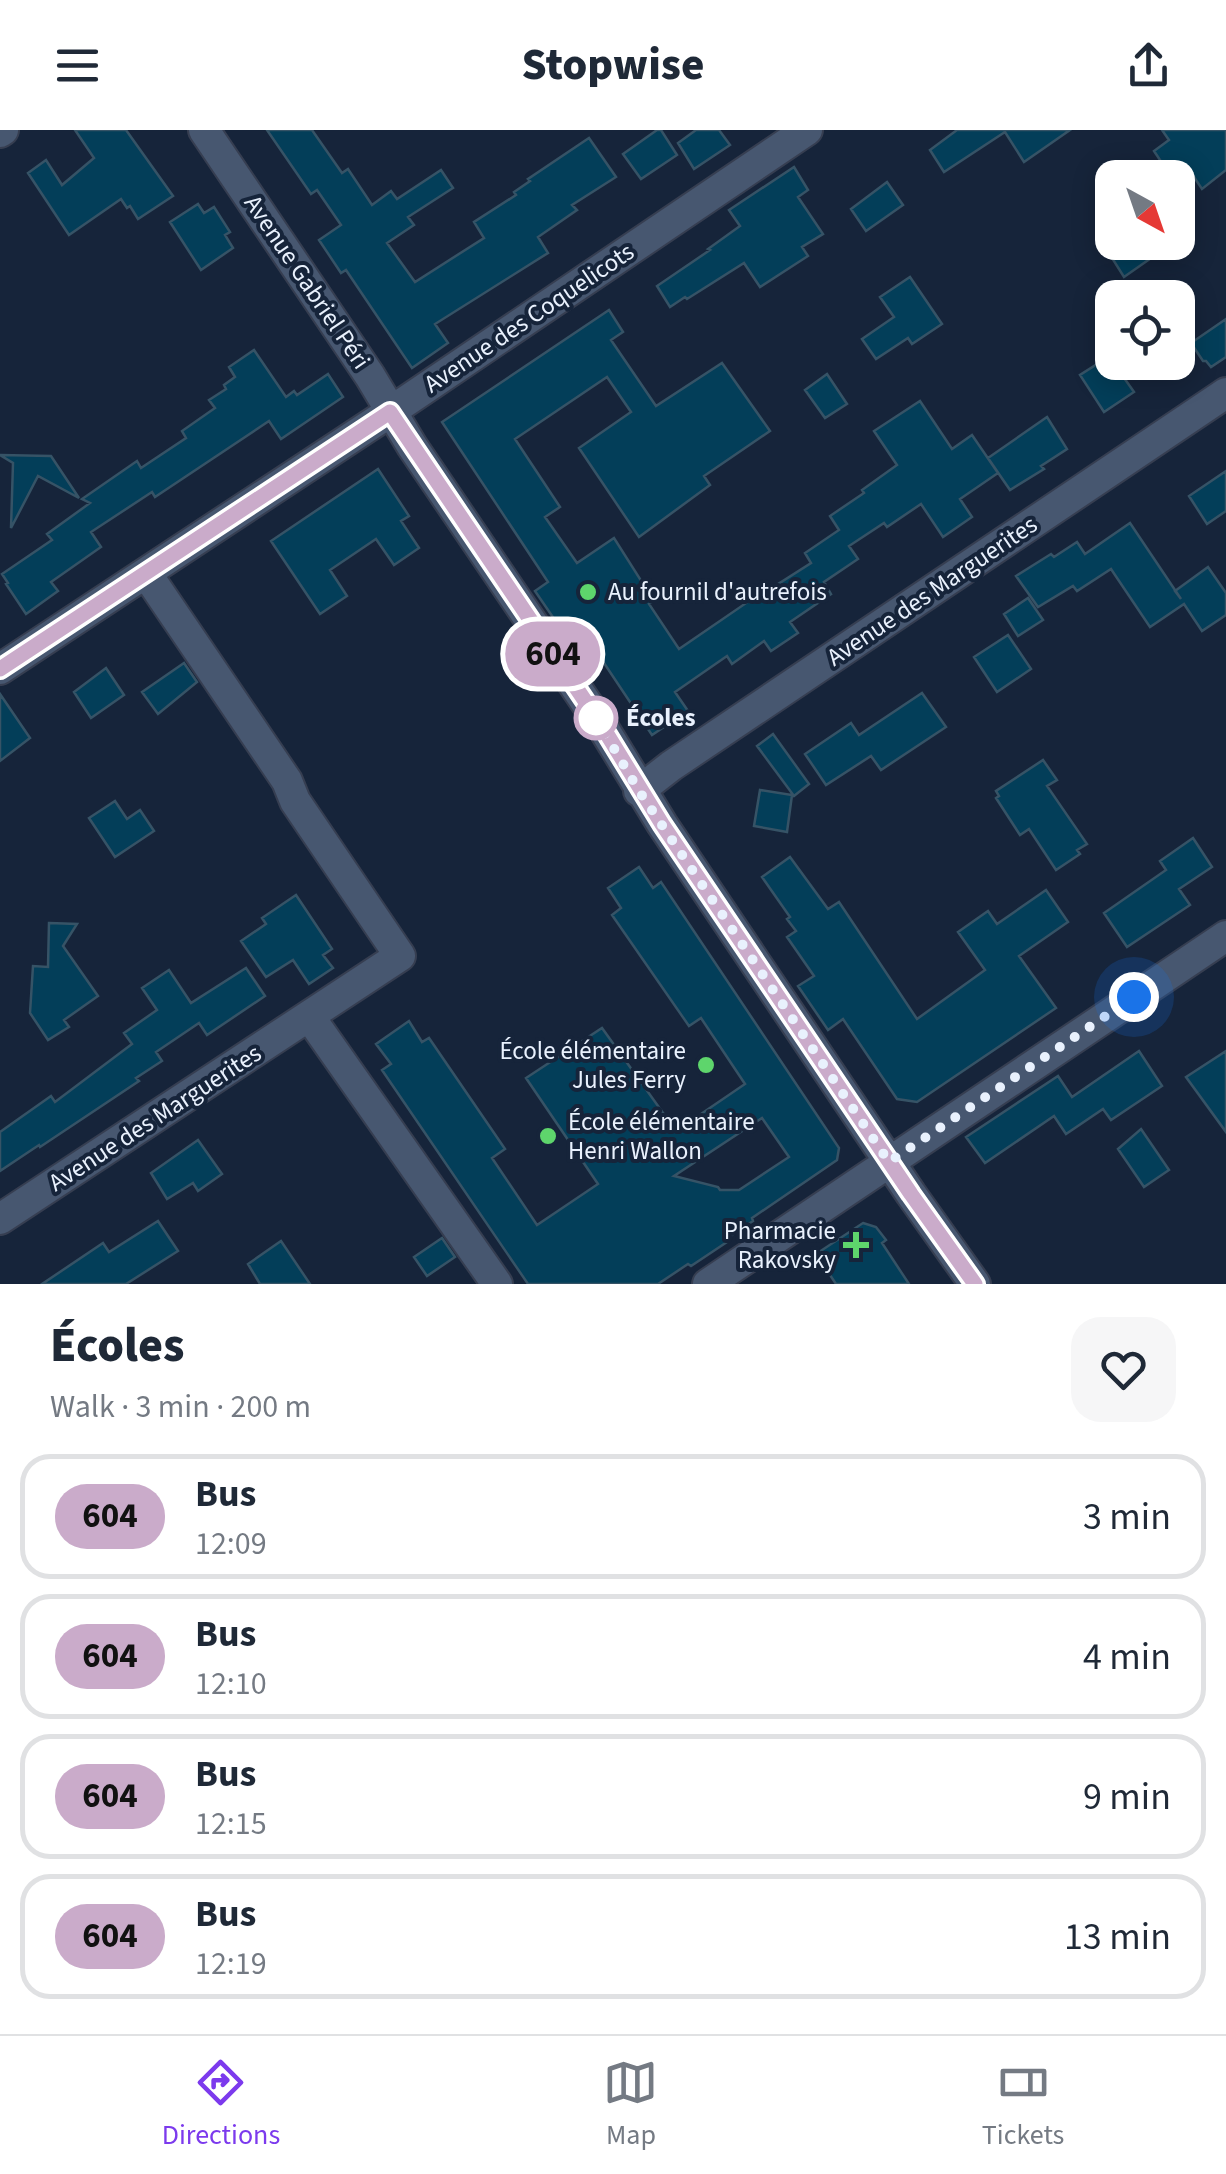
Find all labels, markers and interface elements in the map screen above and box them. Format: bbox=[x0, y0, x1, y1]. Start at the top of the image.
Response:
text: Stopwise bbox=[522, 33, 704, 97]
icon: menu bbox=[50, 38, 105, 93]
icon: share bbox=[1121, 38, 1176, 93]
north arrow bbox=[1095, 160, 1195, 260]
map controls bbox=[1095, 160, 1195, 380]
street label: Avenue Gabriel Péri bbox=[235, 188, 379, 376]
street label: Avenue des Coquelicots bbox=[417, 234, 641, 402]
button: locate bbox=[1095, 280, 1195, 380]
street label: Avenue des Marguerites bbox=[819, 507, 1045, 675]
place label: Au fournil d'autrefois bbox=[608, 574, 827, 610]
marker: Au fournil d'autrefois bbox=[577, 581, 599, 603]
line badge: 604 bbox=[496, 622, 610, 686]
text: 604 bbox=[525, 629, 581, 679]
marker: Écoles bbox=[575, 697, 617, 739]
place label: Écoles bbox=[626, 700, 696, 736]
your location bbox=[1109, 972, 1159, 1022]
place label: École élémentaire Jules Ferry bbox=[499, 1033, 686, 1098]
street label: Avenue des Marguerites bbox=[41, 1036, 269, 1200]
marker: École élémentaire Jules Ferry bbox=[695, 1054, 717, 1076]
place label: École élémentaire Henri Wallon bbox=[568, 1104, 755, 1169]
marker: École élémentaire Henri Wallon bbox=[537, 1125, 559, 1147]
place label: Pharmacie Rakovsky bbox=[724, 1213, 836, 1278]
marker: Pharmacie Rakovsky bbox=[845, 1234, 867, 1256]
text: Écoles bbox=[50, 1312, 185, 1380]
button: heart bbox=[1071, 1317, 1176, 1422]
text: Walk · 3 min · 200 m bbox=[50, 1384, 311, 1430]
text: Bus bbox=[195, 1467, 256, 1521]
text: 3 min bbox=[1083, 1490, 1171, 1544]
text: 604 bbox=[82, 1491, 138, 1541]
text: 12:09 bbox=[195, 1521, 267, 1567]
text: Bus bbox=[195, 1607, 256, 1661]
text: 4 min bbox=[1083, 1630, 1171, 1684]
text: 604 bbox=[82, 1631, 138, 1681]
text: 12:10 bbox=[195, 1661, 267, 1707]
text: Bus bbox=[195, 1747, 256, 1801]
text: 9 min bbox=[1083, 1770, 1171, 1824]
text: 604 bbox=[82, 1771, 138, 1821]
text: 12:15 bbox=[195, 1801, 267, 1847]
text: Bus bbox=[195, 1887, 256, 1941]
text: 13 min bbox=[1064, 1910, 1171, 1964]
text: 604 bbox=[82, 1911, 138, 1961]
text: 12:19 bbox=[195, 1941, 267, 1987]
tab: Directions bbox=[162, 2055, 280, 2155]
tab: Map bbox=[603, 2055, 658, 2155]
tab: Tickets bbox=[982, 2055, 1064, 2155]

